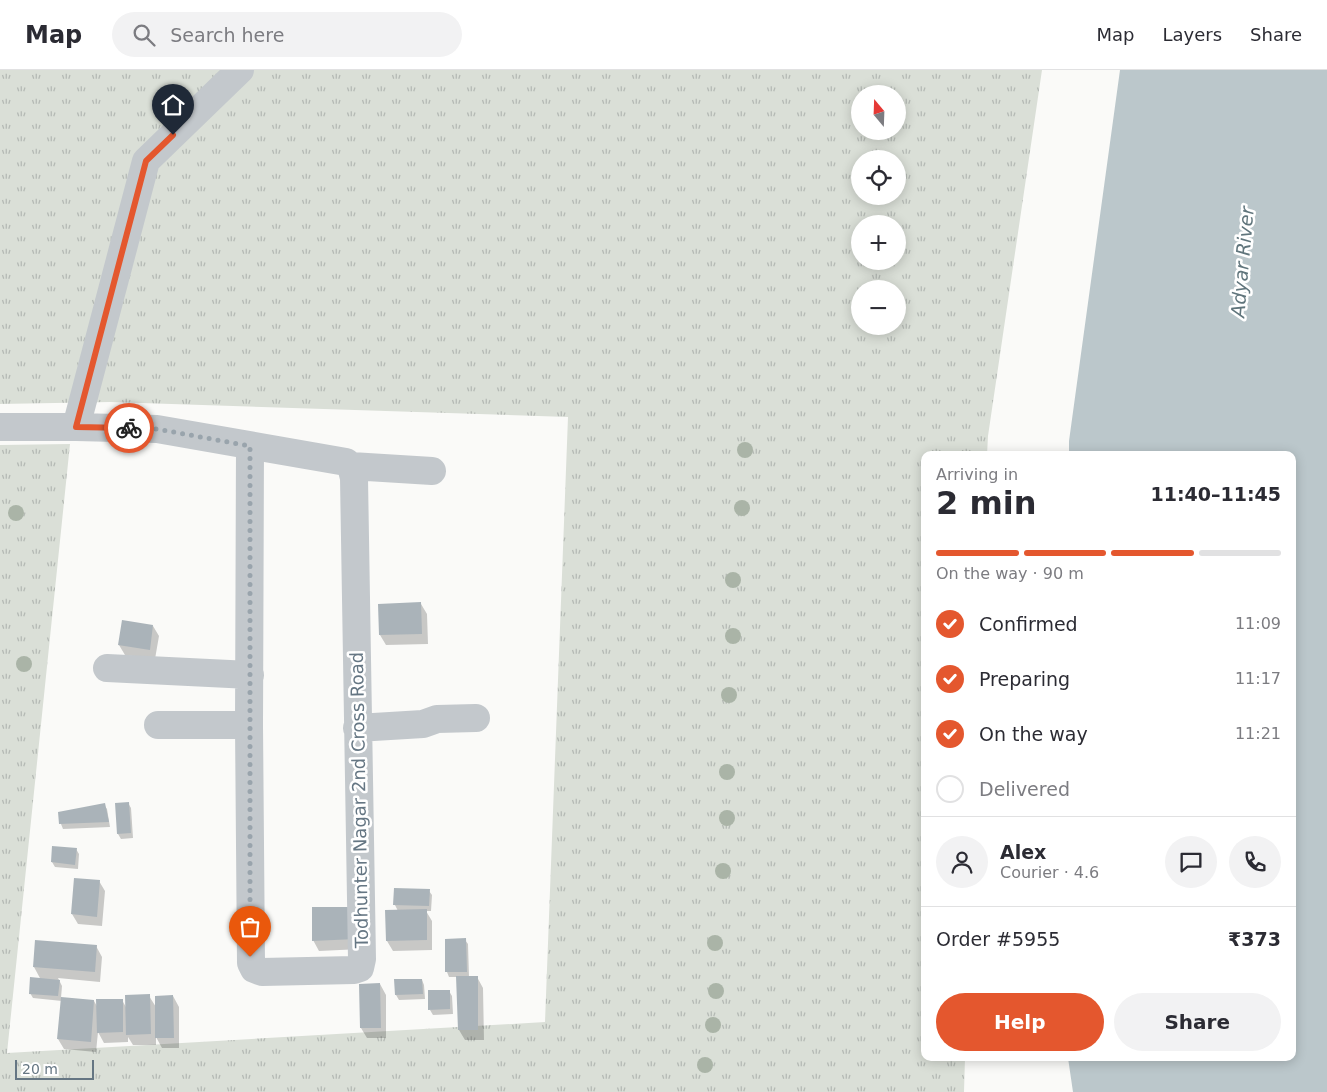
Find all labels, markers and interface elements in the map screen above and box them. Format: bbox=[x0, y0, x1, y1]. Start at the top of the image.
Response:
search box bbox=[112, 12, 462, 57]
text: Map bbox=[25, 21, 82, 49]
icon: search bbox=[130, 21, 158, 49]
text: Search here bbox=[170, 24, 284, 46]
text: Map bbox=[1096, 24, 1134, 45]
text: Layers bbox=[1162, 24, 1222, 45]
text: Share bbox=[1250, 24, 1302, 45]
pin bbox=[152, 84, 194, 135]
north arrow bbox=[851, 85, 906, 140]
map controls bbox=[851, 85, 906, 335]
icon: home bbox=[159, 91, 187, 119]
button: locate bbox=[851, 150, 906, 205]
water label: Adyar River bbox=[1226, 205, 1258, 320]
button: + bbox=[851, 215, 906, 270]
button: − bbox=[851, 280, 906, 335]
courier bbox=[104, 403, 154, 453]
icon: bike bbox=[115, 414, 143, 442]
text: Arriving in bbox=[936, 465, 1018, 484]
text: 11:40–11:45 bbox=[1151, 483, 1281, 505]
text: 2 min bbox=[936, 484, 1037, 522]
text: On the way · 90 m bbox=[936, 564, 1084, 583]
icon: check bbox=[936, 610, 964, 638]
text: Confirmed bbox=[979, 613, 1078, 635]
text: 11:09 bbox=[1235, 614, 1281, 633]
street label: Todhunter Nagar 2nd Cross Road bbox=[346, 652, 372, 949]
icon: check bbox=[936, 665, 964, 693]
text: Preparing bbox=[979, 668, 1070, 690]
text: 11:17 bbox=[1235, 669, 1281, 688]
icon: check bbox=[936, 720, 964, 748]
text: On the way bbox=[979, 723, 1088, 745]
text: 11:21 bbox=[1235, 724, 1281, 743]
text: Delivered bbox=[979, 778, 1070, 800]
button: person bbox=[936, 836, 988, 888]
button: chat bbox=[1165, 836, 1217, 888]
button: phone bbox=[1229, 836, 1281, 888]
text: Alex bbox=[1000, 841, 1046, 863]
text: Courier · 4.6 bbox=[1000, 863, 1099, 882]
pin bbox=[229, 906, 271, 957]
icon: bag bbox=[236, 913, 264, 941]
text: Order #5955 bbox=[936, 928, 1060, 950]
text: ₹373 bbox=[1228, 928, 1281, 950]
button: Help bbox=[936, 993, 1104, 1051]
button: Share bbox=[1114, 993, 1281, 1051]
scale bar bbox=[15, 1057, 94, 1080]
text: 20 m bbox=[22, 1061, 58, 1077]

